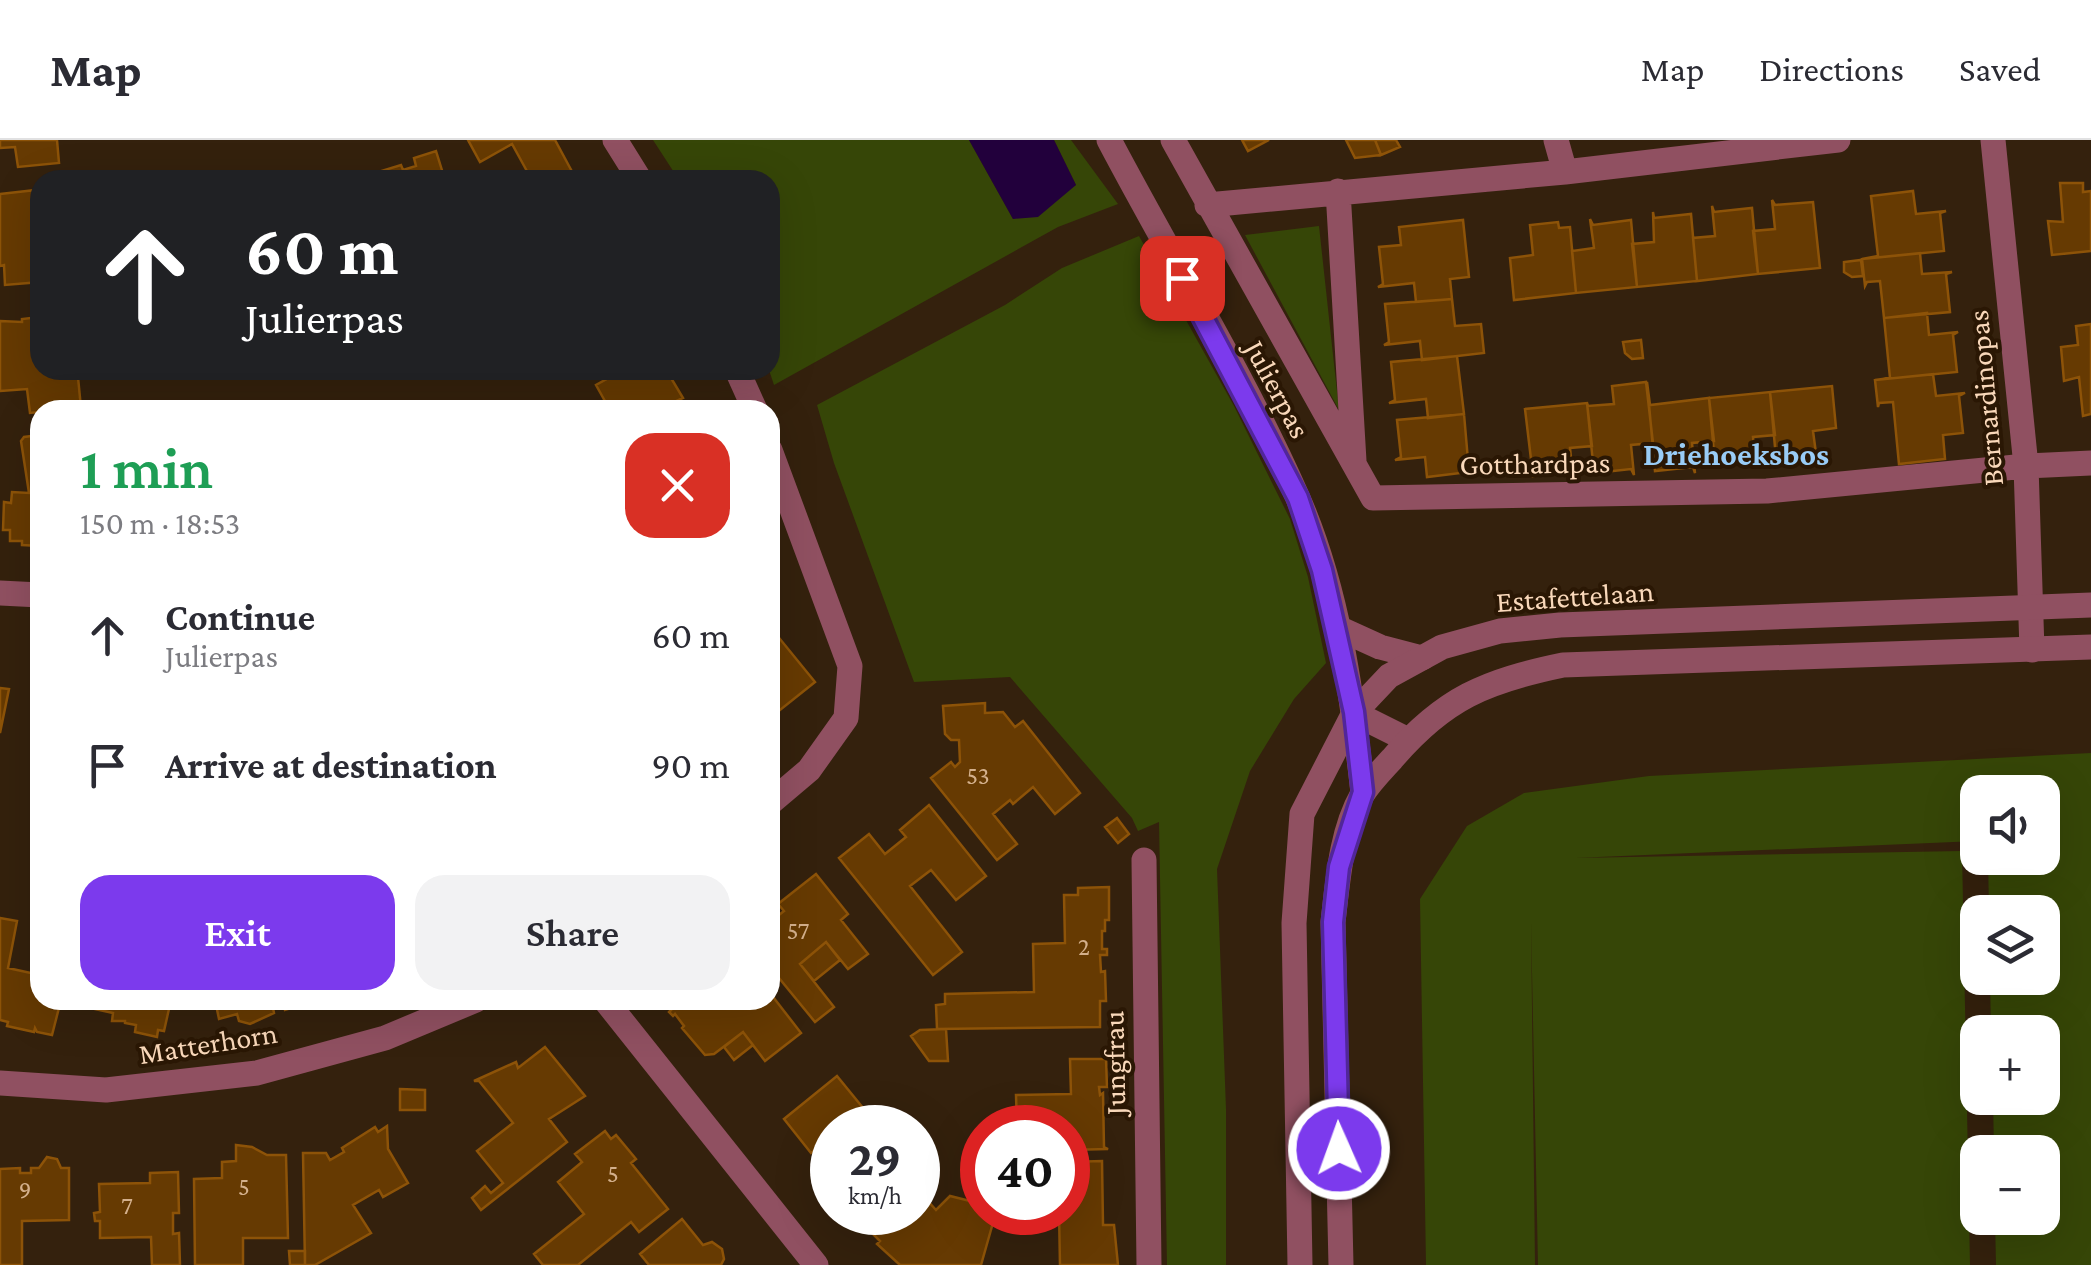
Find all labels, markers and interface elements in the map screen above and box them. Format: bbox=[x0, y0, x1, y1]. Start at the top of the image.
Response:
text: Map bbox=[50, 43, 142, 96]
text: Map bbox=[1641, 50, 1704, 89]
text: Directions bbox=[1759, 50, 1904, 89]
text: Saved bbox=[1959, 50, 2041, 89]
icon: ahead bbox=[80, 210, 210, 340]
text: 60 m bbox=[245, 211, 398, 289]
pin bbox=[1140, 236, 1225, 321]
icon: arrive bbox=[1155, 251, 1210, 306]
text: Julierpas bbox=[245, 293, 404, 343]
street label: Bernardinopas bbox=[1961, 309, 2010, 487]
street label: Julierpas bbox=[1236, 332, 1317, 444]
button: close bbox=[625, 433, 730, 538]
text: 1 min bbox=[80, 434, 213, 501]
district label: Driehoeksbos bbox=[1643, 436, 1829, 472]
street label: Gotthardpas bbox=[1459, 445, 1611, 482]
text: 150 m · 18:53 bbox=[80, 505, 240, 541]
street label: Estafettelaan bbox=[1495, 574, 1655, 618]
text: Continue bbox=[165, 596, 315, 638]
icon: ahead bbox=[80, 608, 135, 663]
text: 60 m bbox=[652, 614, 730, 656]
text: Julierpas bbox=[165, 638, 278, 674]
icon: arrive bbox=[80, 738, 135, 793]
text: Arrive at destination bbox=[165, 744, 497, 786]
text: 90 m bbox=[652, 744, 730, 786]
house number: 53 bbox=[966, 762, 990, 789]
map controls bbox=[1960, 775, 2060, 1235]
button: sound bbox=[1960, 775, 2060, 875]
button: Exit bbox=[80, 875, 395, 990]
button: Share bbox=[415, 875, 730, 990]
button: layers bbox=[1960, 895, 2060, 995]
house number: 57 bbox=[787, 917, 809, 944]
house number: 2 bbox=[1078, 933, 1090, 960]
street label: Jungfrau bbox=[1097, 1010, 1132, 1118]
button: + bbox=[1960, 1015, 2060, 1115]
street label: Matterhorn bbox=[136, 1016, 280, 1070]
position arrow bbox=[1287, 1097, 1391, 1201]
speed limit sign: 40 bbox=[960, 1105, 1090, 1235]
text: 29 bbox=[849, 1130, 901, 1186]
button: − bbox=[1960, 1135, 2060, 1235]
house number: 5 bbox=[607, 1160, 619, 1187]
house number: 5 bbox=[238, 1173, 250, 1200]
house number: 9 bbox=[19, 1176, 31, 1203]
text: km/h bbox=[848, 1182, 902, 1209]
house number: 7 bbox=[121, 1192, 133, 1219]

